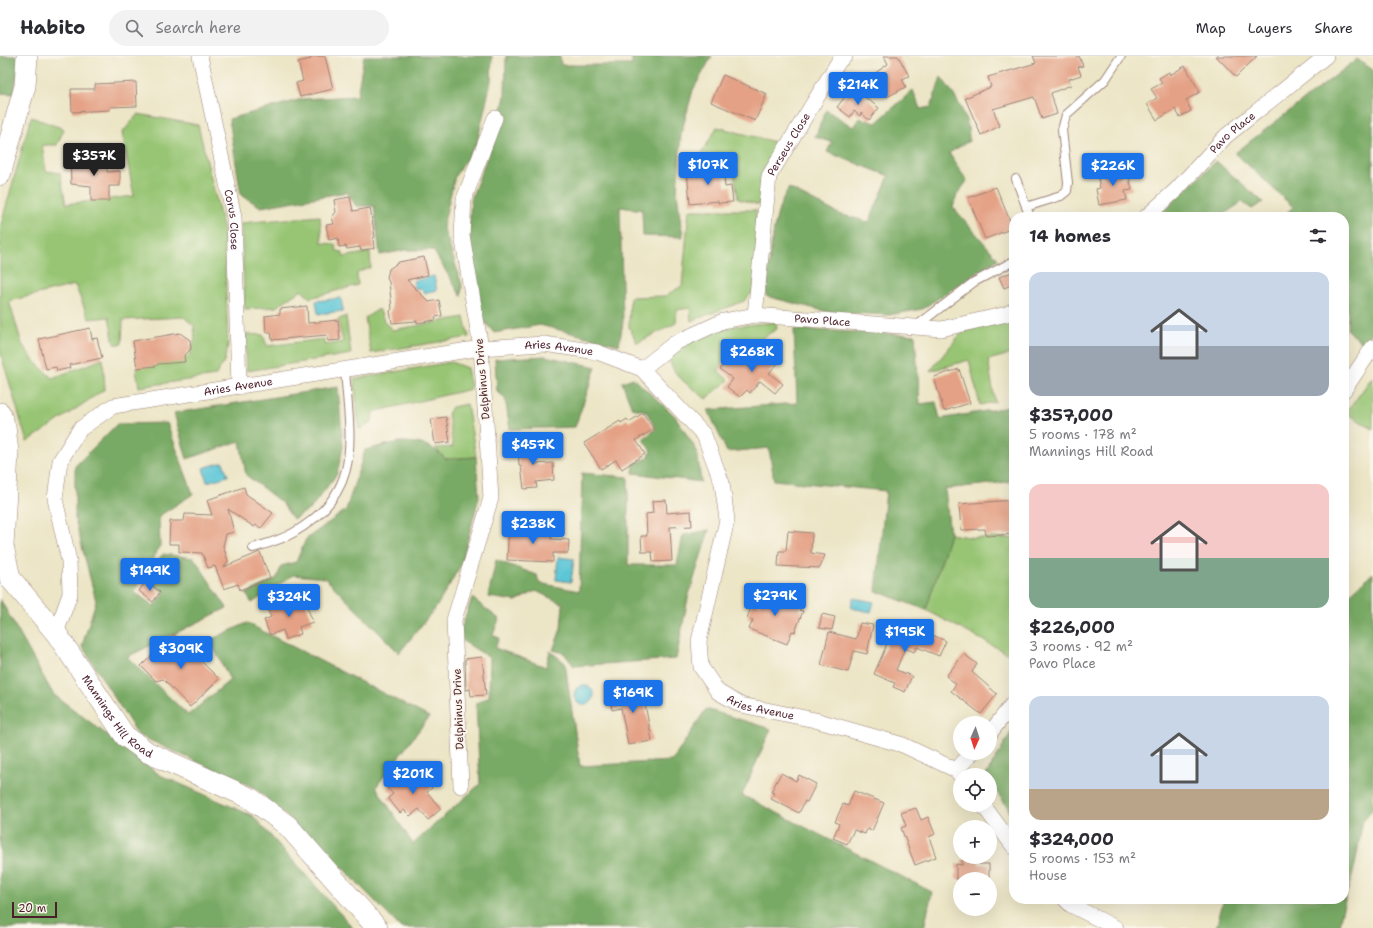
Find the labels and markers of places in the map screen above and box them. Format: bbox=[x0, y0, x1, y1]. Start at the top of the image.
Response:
pin: $214K bbox=[830, 72, 886, 106]
pin: $357K bbox=[66, 143, 122, 177]
pin: $107K bbox=[680, 152, 736, 186]
pin: $226K bbox=[1085, 153, 1141, 187]
pin: $268K bbox=[724, 339, 780, 373]
pin: $457K bbox=[505, 432, 561, 466]
pin: $238K bbox=[505, 511, 561, 545]
pin: $149K bbox=[122, 558, 178, 592]
pin: $279K bbox=[747, 583, 803, 617]
pin: $324K bbox=[261, 584, 317, 618]
pin: $195K bbox=[877, 619, 933, 653]
pin: $309K bbox=[153, 636, 209, 670]
pin: $169K bbox=[605, 680, 661, 714]
pin: $201K bbox=[385, 761, 441, 795]

